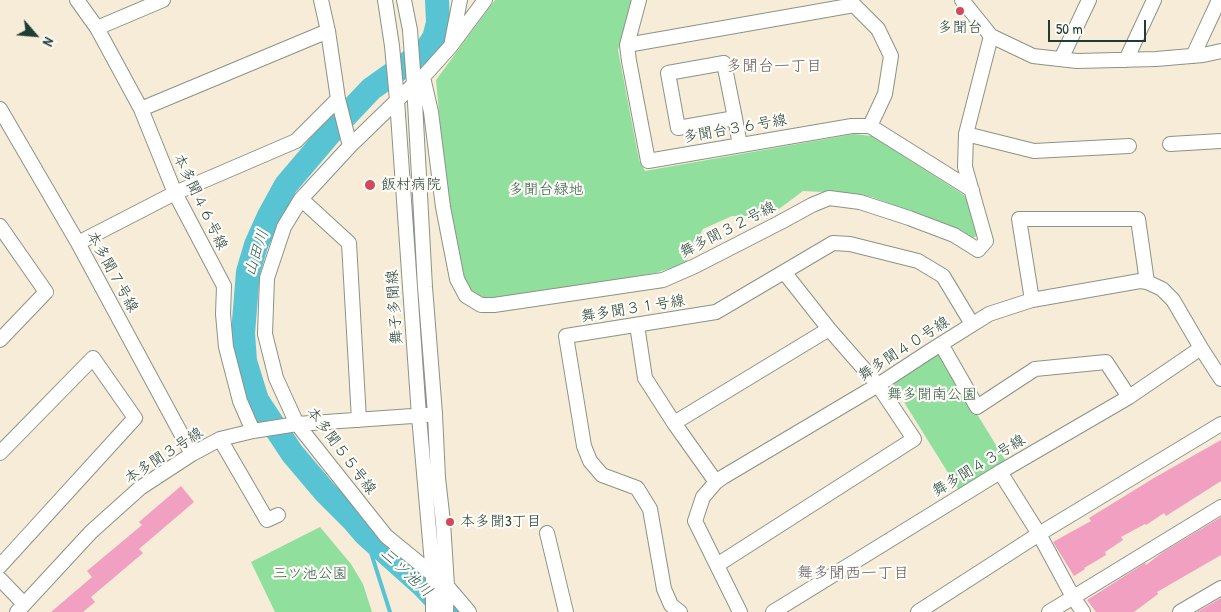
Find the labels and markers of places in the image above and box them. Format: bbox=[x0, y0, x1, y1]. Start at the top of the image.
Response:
marker: 多聞台 bbox=[954, 5, 966, 17]
place label: 多聞台 bbox=[938, 19, 982, 37]
place label: 飯村病院 bbox=[381, 176, 441, 194]
marker: 飯村病院 bbox=[363, 178, 377, 192]
place label: 本多聞3丁目 bbox=[460, 513, 542, 531]
marker: 本多聞3丁目 bbox=[444, 516, 456, 528]

